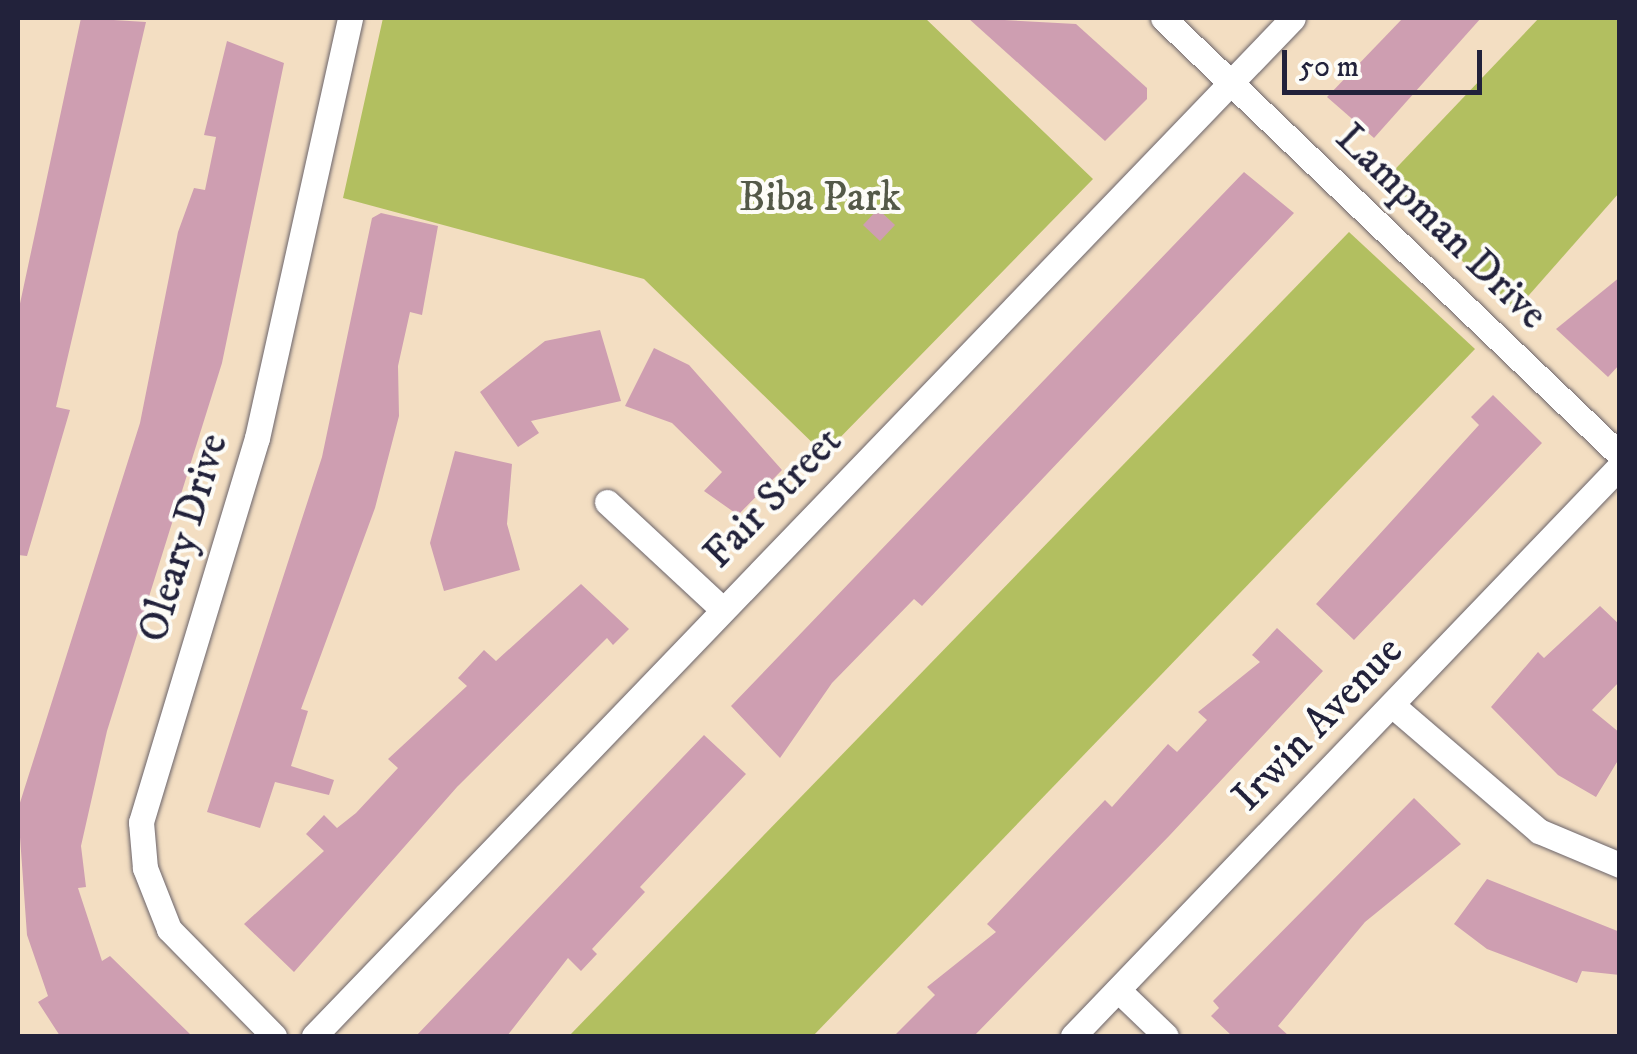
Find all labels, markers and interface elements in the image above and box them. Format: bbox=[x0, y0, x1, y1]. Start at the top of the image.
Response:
scale bar bbox=[1287, 30, 1487, 92]
text: 50 m bbox=[1299, 49, 1359, 86]
street label: Lampman Drive bbox=[1325, 113, 1557, 341]
park label: Biba Park bbox=[739, 173, 901, 223]
street label: Fair Street bbox=[693, 417, 853, 579]
street label: Oleary Drive bbox=[128, 428, 240, 648]
street label: Irwin Avenue bbox=[1222, 626, 1414, 822]

